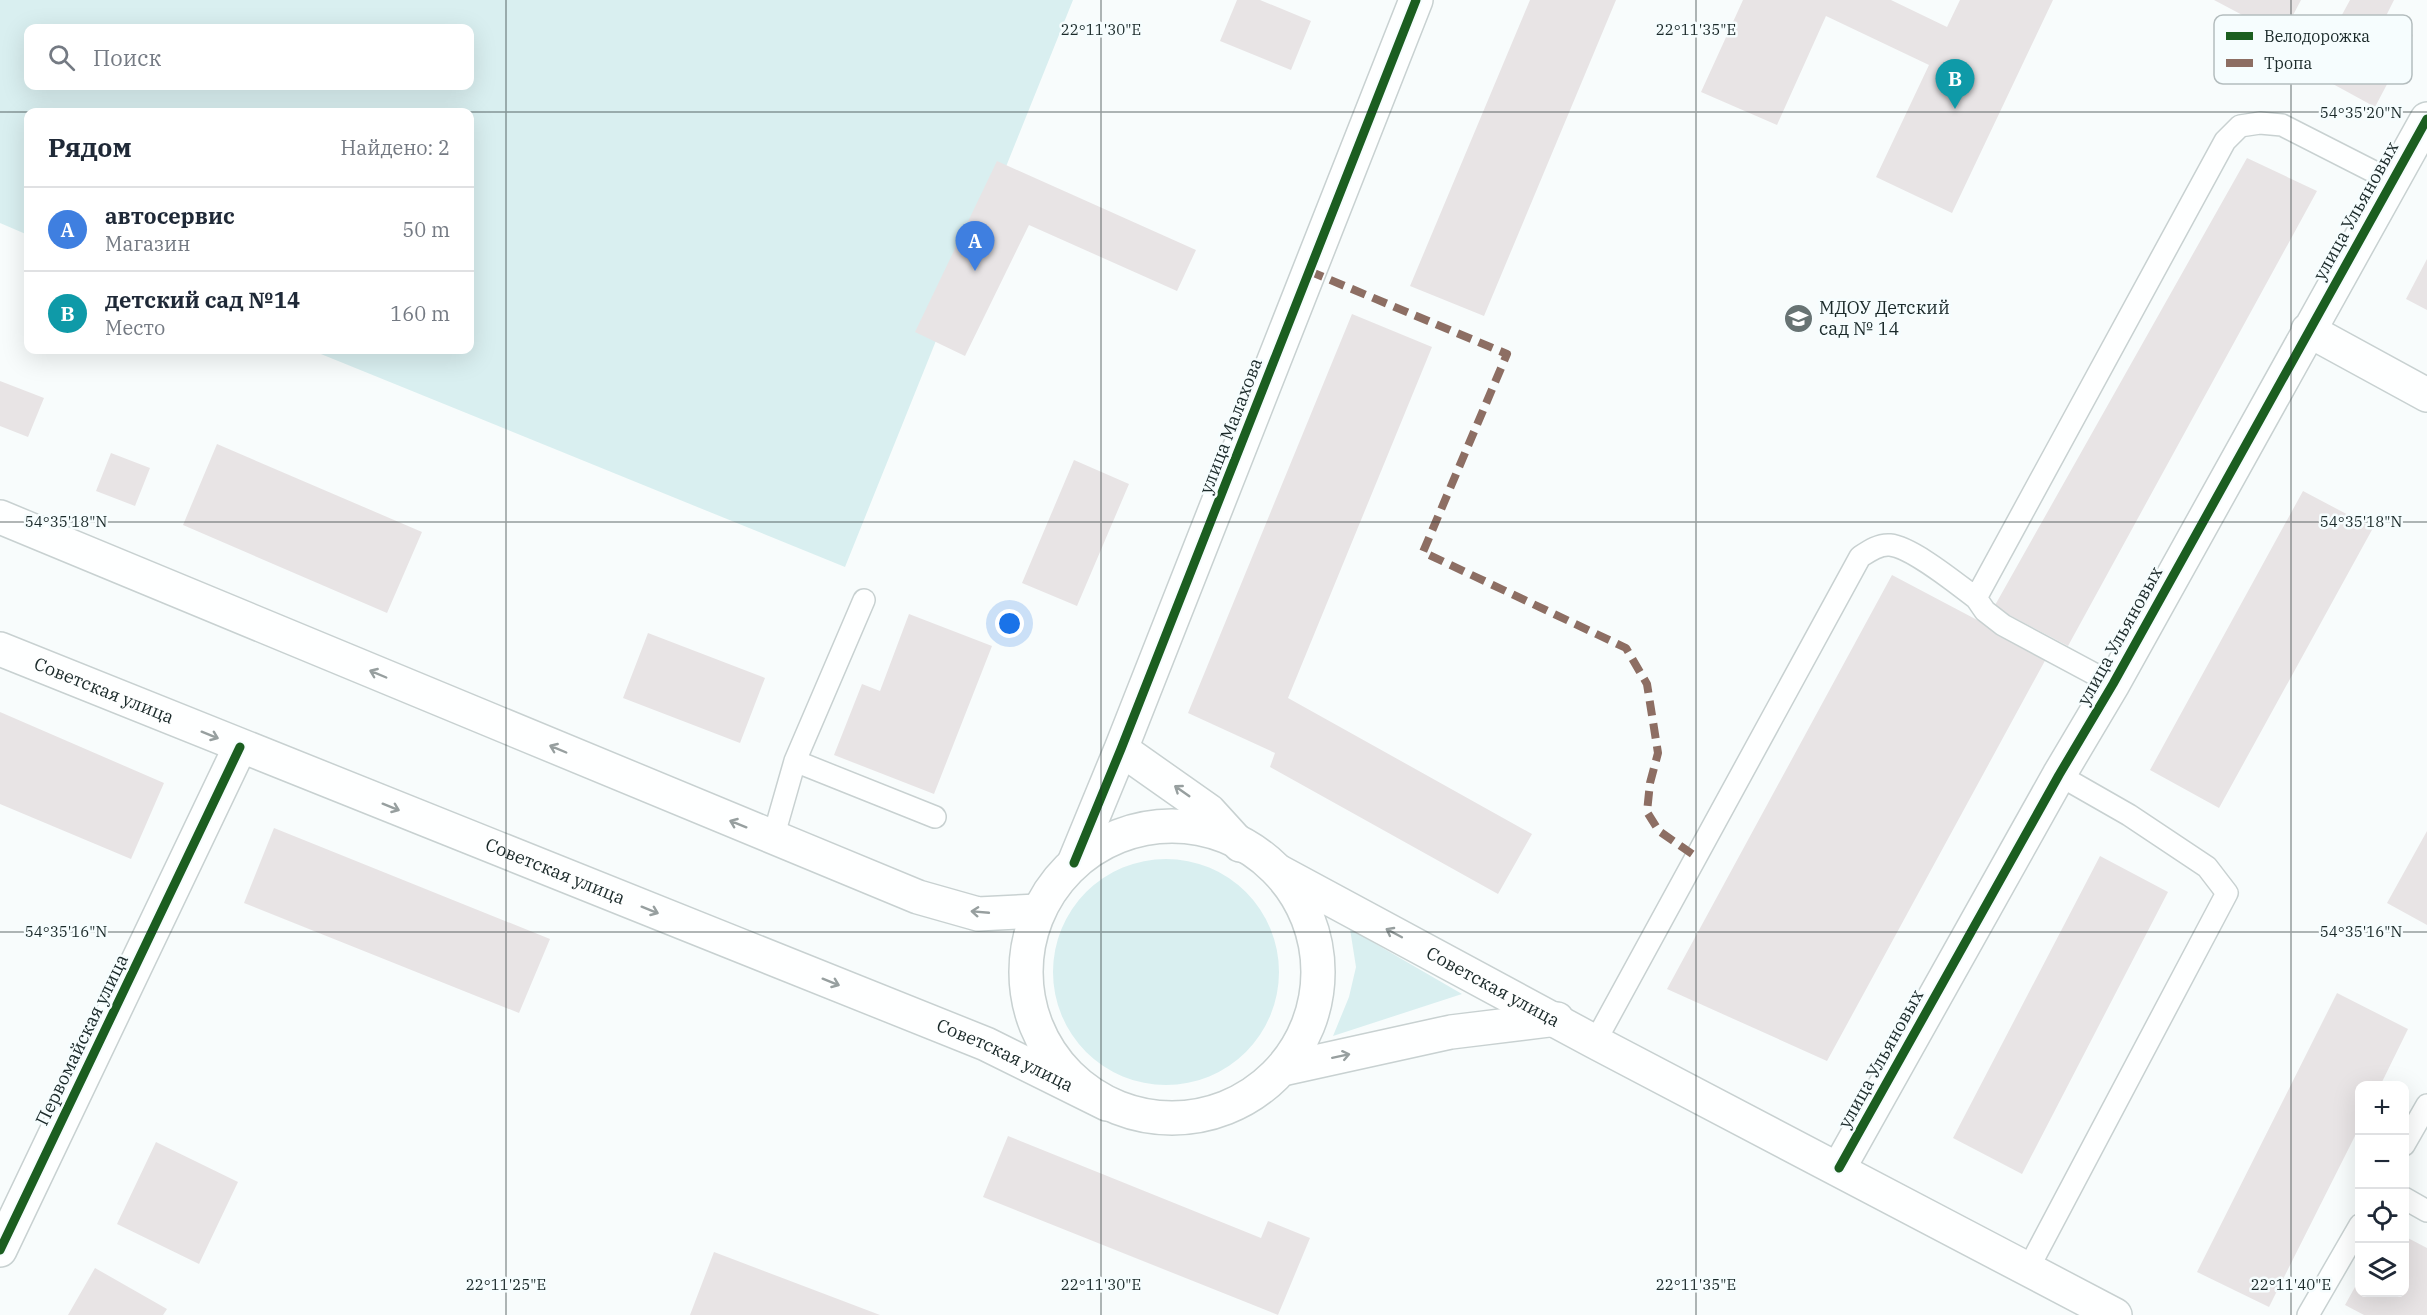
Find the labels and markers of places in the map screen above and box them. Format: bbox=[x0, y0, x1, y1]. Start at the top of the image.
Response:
pin: B bbox=[1936, 60, 1974, 109]
pin: A bbox=[956, 222, 994, 271]
place label: МДОУ Детский сад № 14 bbox=[1819, 296, 1950, 340]
school or university icon: МДОУ Детский сад № 14 bbox=[1782, 302, 1814, 334]

